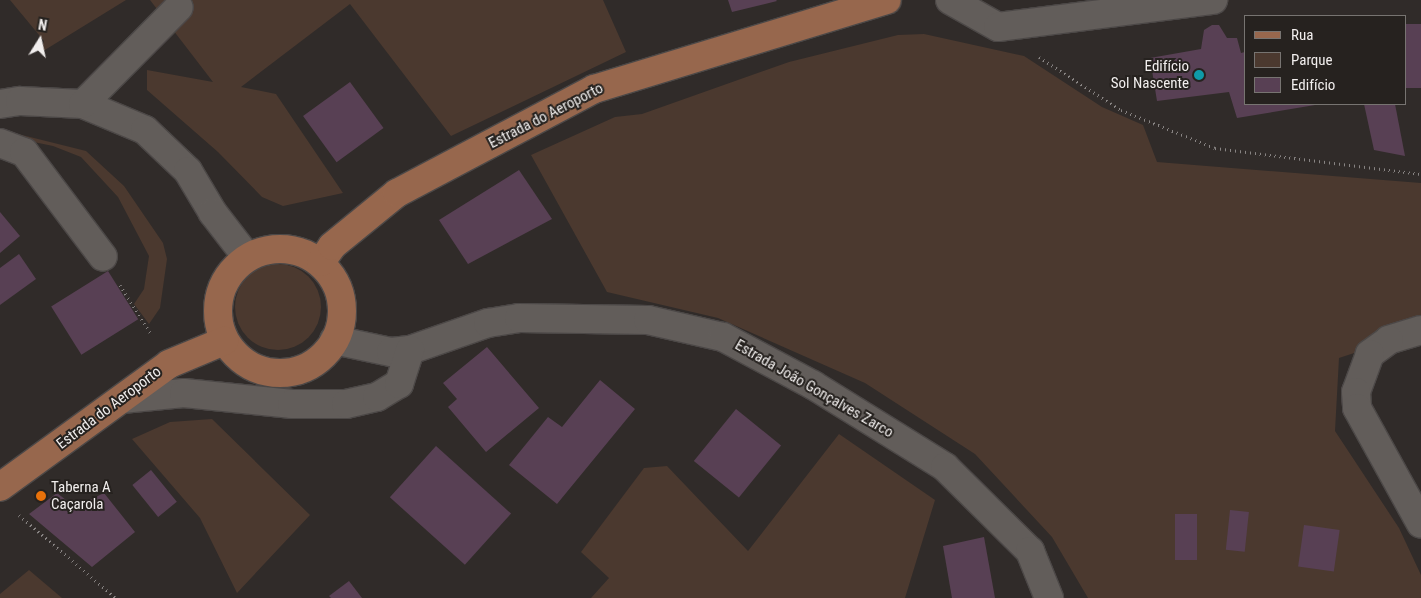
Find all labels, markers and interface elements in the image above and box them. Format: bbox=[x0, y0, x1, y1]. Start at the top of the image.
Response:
north arrow bbox=[15, 15, 65, 65]
legend bbox=[1244, 15, 1406, 105]
text: N bbox=[37, 17, 48, 34]
text: Rua bbox=[1291, 26, 1313, 44]
text: Parque bbox=[1291, 51, 1333, 69]
place label: Edifício Sol Nascente bbox=[1111, 57, 1189, 92]
marker: Edifício Sol Nascente bbox=[1193, 69, 1205, 81]
text: Edifício bbox=[1291, 76, 1335, 94]
street label: Estrada do Aeroporto bbox=[486, 79, 606, 153]
street label: Estrada João Gonçalves Zarco bbox=[732, 336, 896, 442]
street label: Estrada do Aeroporto bbox=[53, 363, 165, 453]
place label: Taberna A Caçarola bbox=[51, 478, 111, 513]
marker: Taberna A Caçarola bbox=[35, 490, 47, 502]

